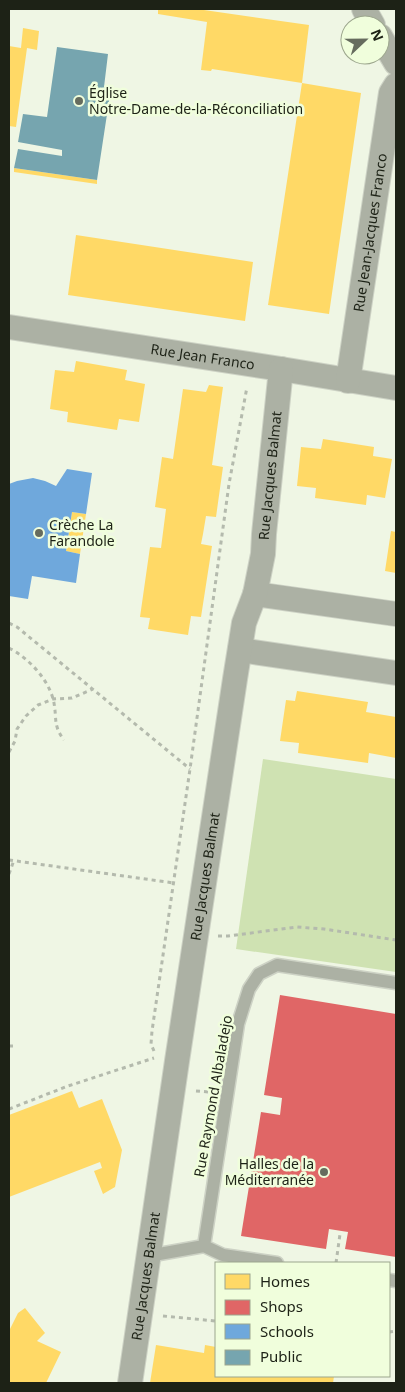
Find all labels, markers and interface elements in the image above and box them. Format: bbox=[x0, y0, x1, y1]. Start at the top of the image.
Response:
north arrow bbox=[340, 15, 390, 65]
text: N bbox=[367, 26, 388, 44]
place label: Église Notre-Dame-de-la-Réconciliation bbox=[89, 83, 303, 118]
marker: Église Notre-Dame-de-la-Réconciliation bbox=[73, 95, 85, 107]
street label: Rue Jean-Jacques Franco bbox=[348, 152, 391, 313]
street label: Rue Jean Franco bbox=[149, 339, 256, 374]
street label: Rue Jacques Balmat bbox=[254, 410, 286, 541]
place label: Crèche La Farandole bbox=[49, 515, 115, 550]
marker: Crèche La Farandole bbox=[33, 527, 45, 539]
street label: Rue Jacques Balmat bbox=[185, 811, 224, 942]
street label: Rue Raymond Albaladejo bbox=[189, 1013, 236, 1178]
place label: Halles de la Méditerranée bbox=[225, 1154, 314, 1189]
marker: Halles de la Méditerranée bbox=[318, 1166, 330, 1178]
street label: Rue Jacques Balmat bbox=[126, 1211, 164, 1342]
legend bbox=[215, 1262, 390, 1377]
text: Homes bbox=[260, 1271, 310, 1291]
text: Shops bbox=[260, 1296, 303, 1316]
text: Schools bbox=[260, 1321, 314, 1341]
text: Public bbox=[260, 1346, 303, 1366]

